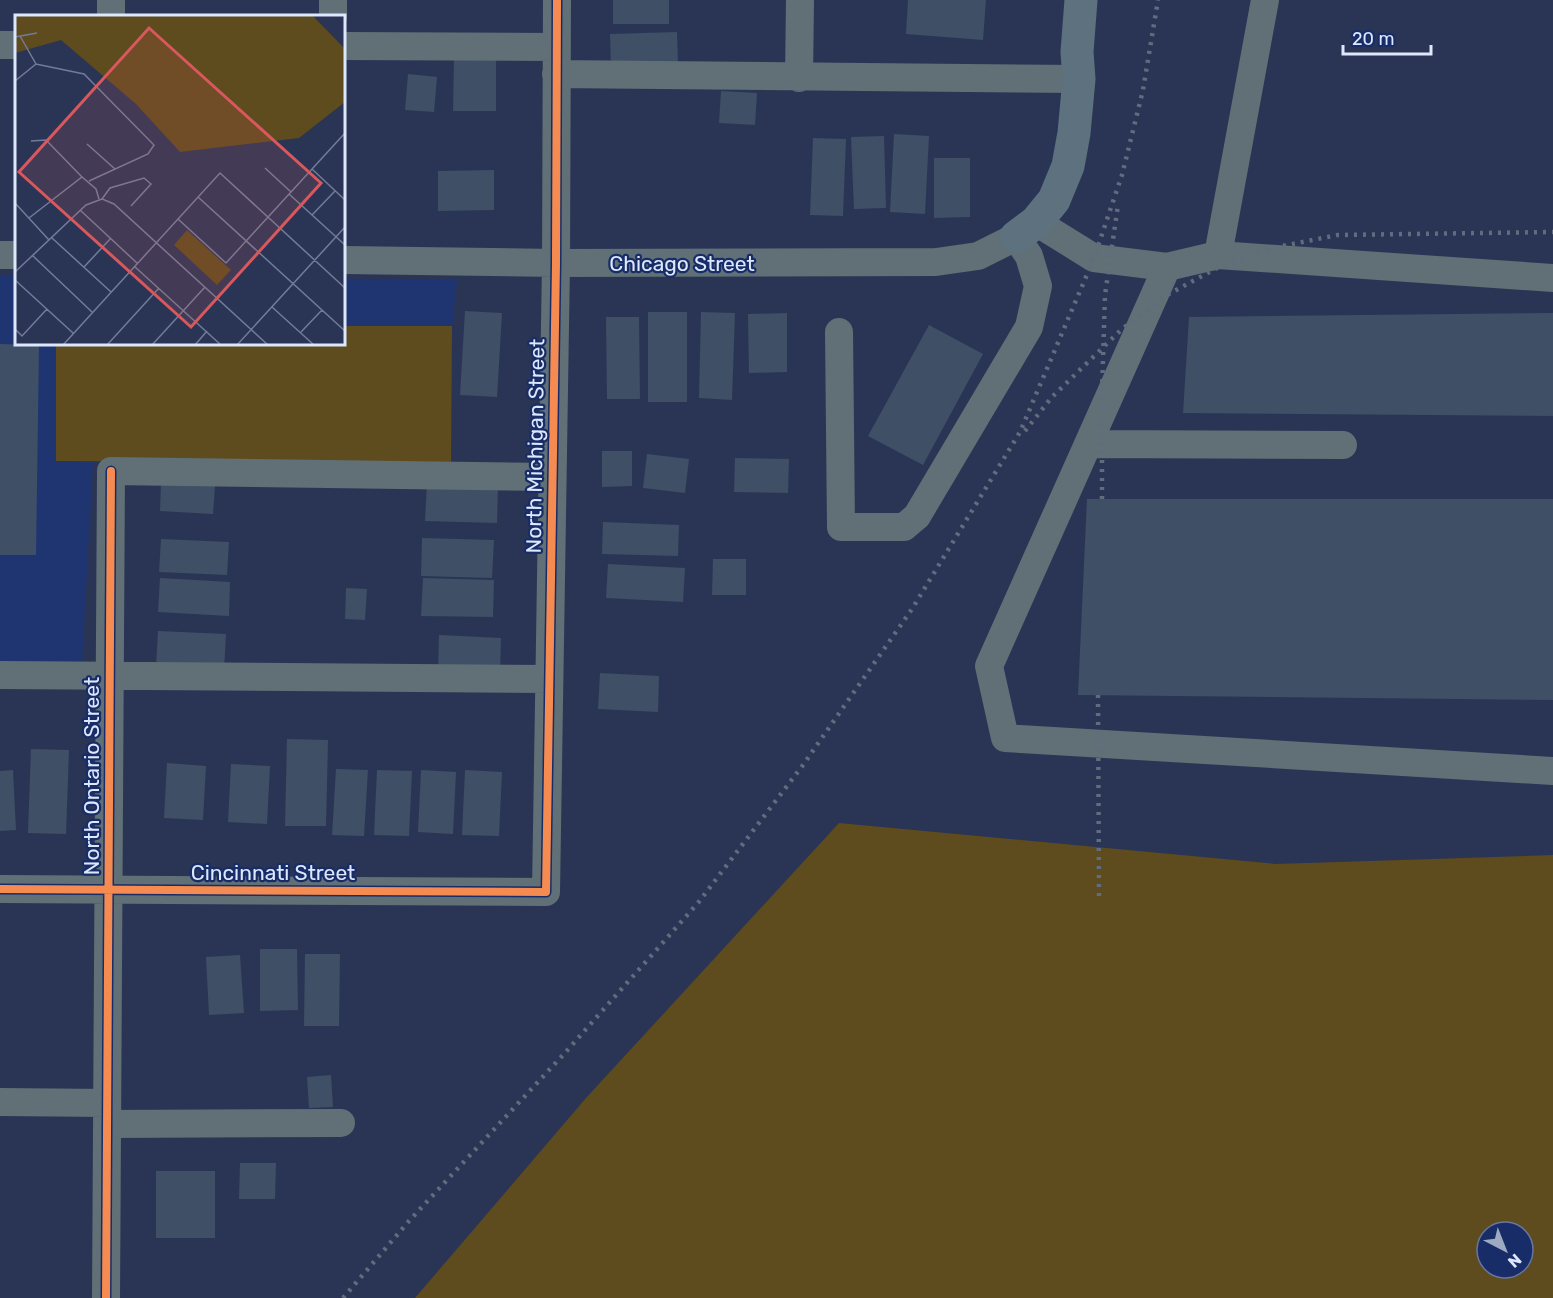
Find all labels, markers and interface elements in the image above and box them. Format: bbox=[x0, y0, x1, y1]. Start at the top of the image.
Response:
inset map bbox=[15, 15, 345, 345]
scale bar bbox=[1343, 18, 1432, 56]
text: 20 m bbox=[1352, 28, 1394, 50]
street label: Chicago Street bbox=[609, 251, 755, 276]
street label: North Michigan Street bbox=[521, 338, 549, 554]
street label: North Ontario Street bbox=[79, 677, 104, 875]
street label: Cincinnati Street bbox=[191, 860, 355, 885]
north arrow bbox=[1475, 1220, 1535, 1280]
text: N bbox=[1504, 1250, 1525, 1272]

